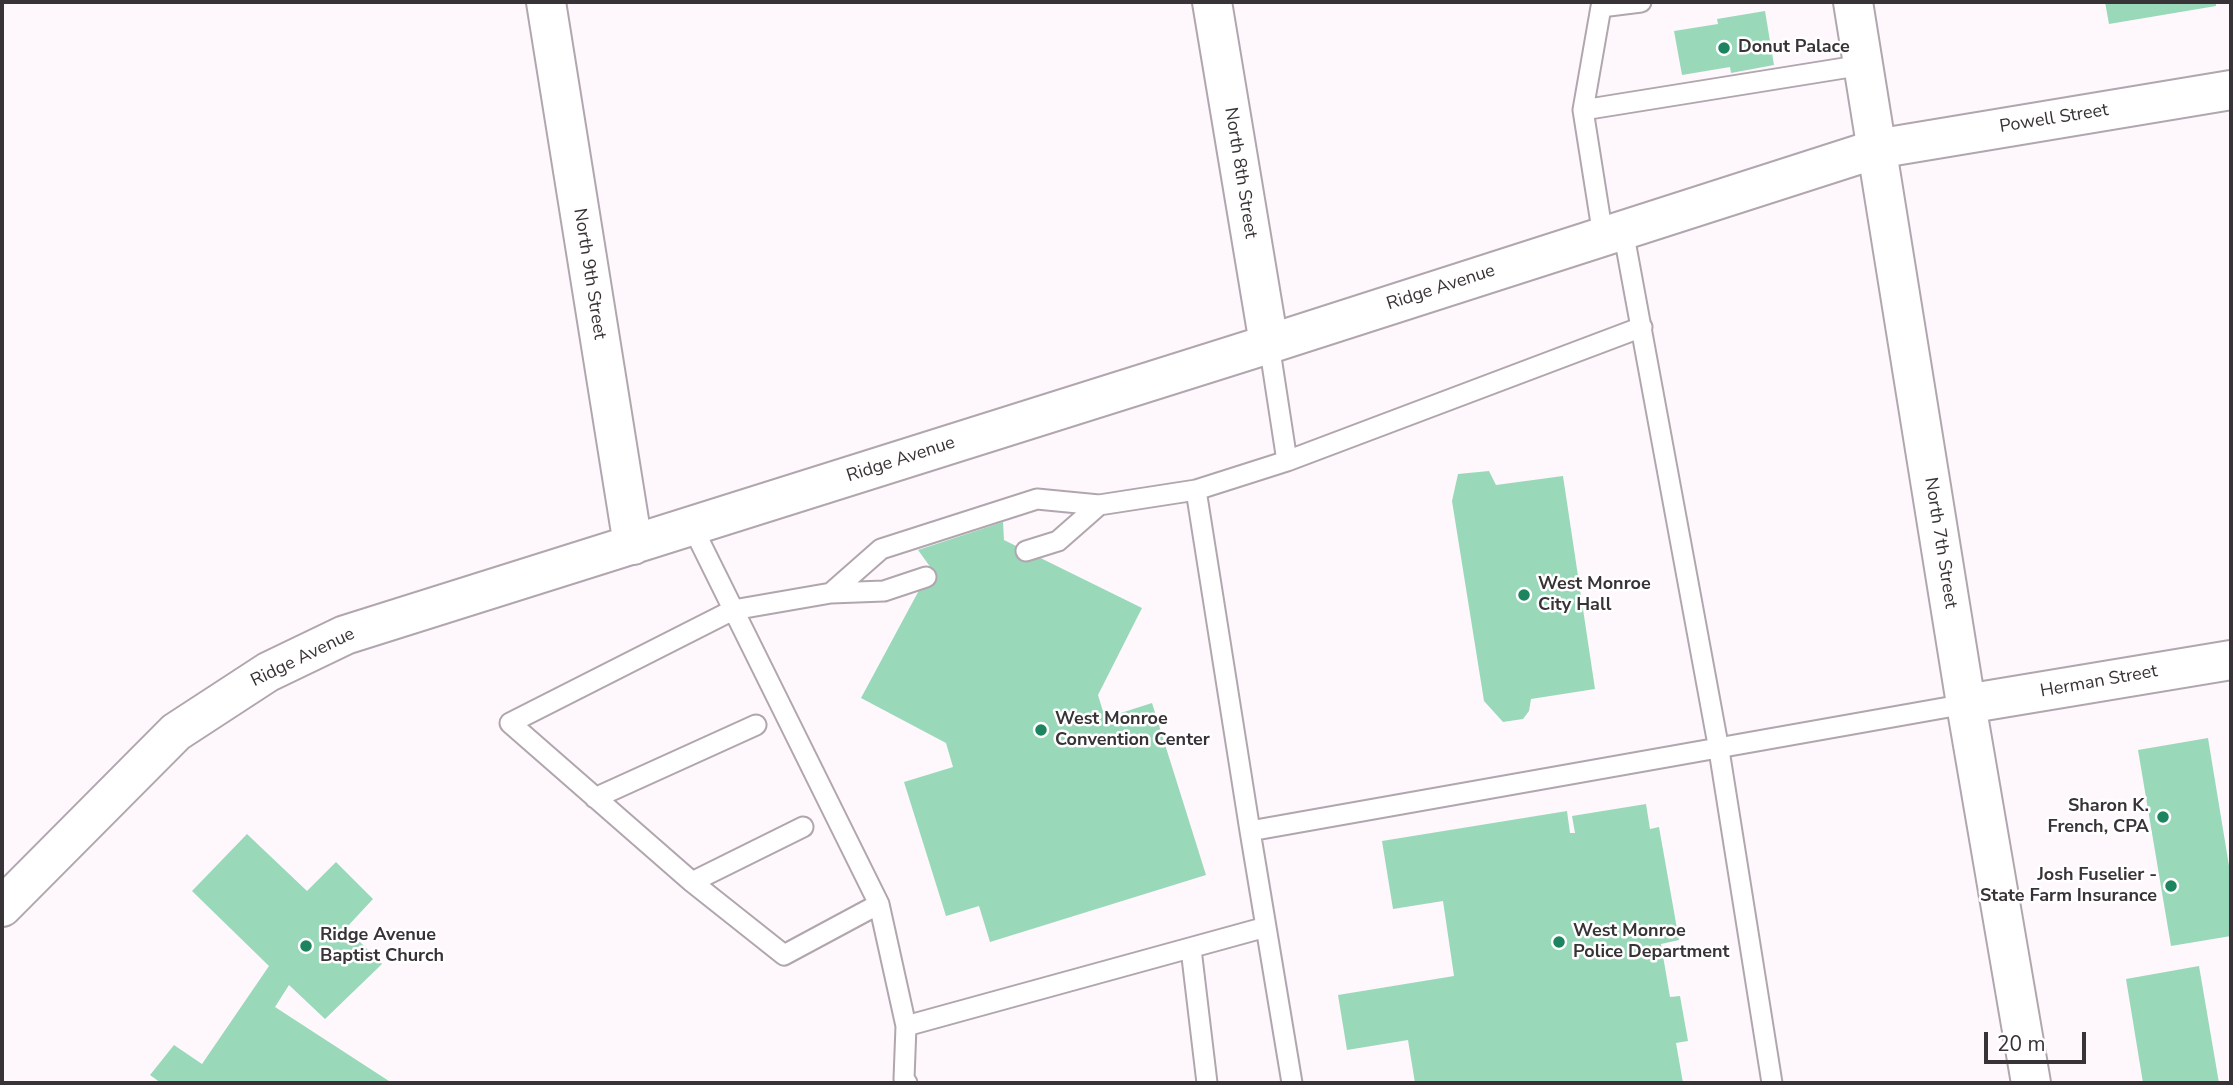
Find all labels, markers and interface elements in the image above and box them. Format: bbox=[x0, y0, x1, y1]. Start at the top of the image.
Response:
place label: Donut Palace bbox=[1738, 37, 1850, 59]
marker: Donut Palace bbox=[1716, 40, 1732, 56]
street label: Powell Street bbox=[1998, 100, 2110, 138]
street label: North 8th Street bbox=[1219, 106, 1261, 240]
street label: North 9th Street bbox=[568, 207, 610, 341]
street label: Ridge Avenue bbox=[1384, 260, 1498, 316]
street label: Ridge Avenue bbox=[844, 432, 958, 488]
street label: North 7th Street bbox=[1919, 476, 1961, 610]
place label: West Monroe City Hall bbox=[1538, 574, 1651, 616]
marker: West Monroe City Hall bbox=[1516, 587, 1532, 603]
street label: Ridge Avenue bbox=[248, 624, 358, 692]
street label: Herman Street bbox=[2039, 661, 2159, 703]
place label: West Monroe Convention Center bbox=[1055, 709, 1210, 752]
marker: West Monroe Convention Center bbox=[1033, 722, 1049, 738]
place label: Sharon K. French, CPA bbox=[2047, 796, 2149, 838]
marker: Sharon K. French, CPA bbox=[2155, 809, 2171, 825]
place label: Josh Fuselier - State Farm Insurance bbox=[1980, 865, 2157, 908]
marker: Josh Fuselier - State Farm Insurance bbox=[2163, 878, 2179, 894]
place label: West Monroe Police Department bbox=[1573, 921, 1729, 964]
place label: Ridge Avenue Baptist Church bbox=[320, 925, 444, 968]
marker: West Monroe Police Department bbox=[1551, 934, 1567, 950]
marker: Ridge Avenue Baptist Church bbox=[298, 938, 314, 954]
scale bar bbox=[1988, 1018, 2090, 1062]
text: 20 m bbox=[1997, 1030, 2046, 1058]

